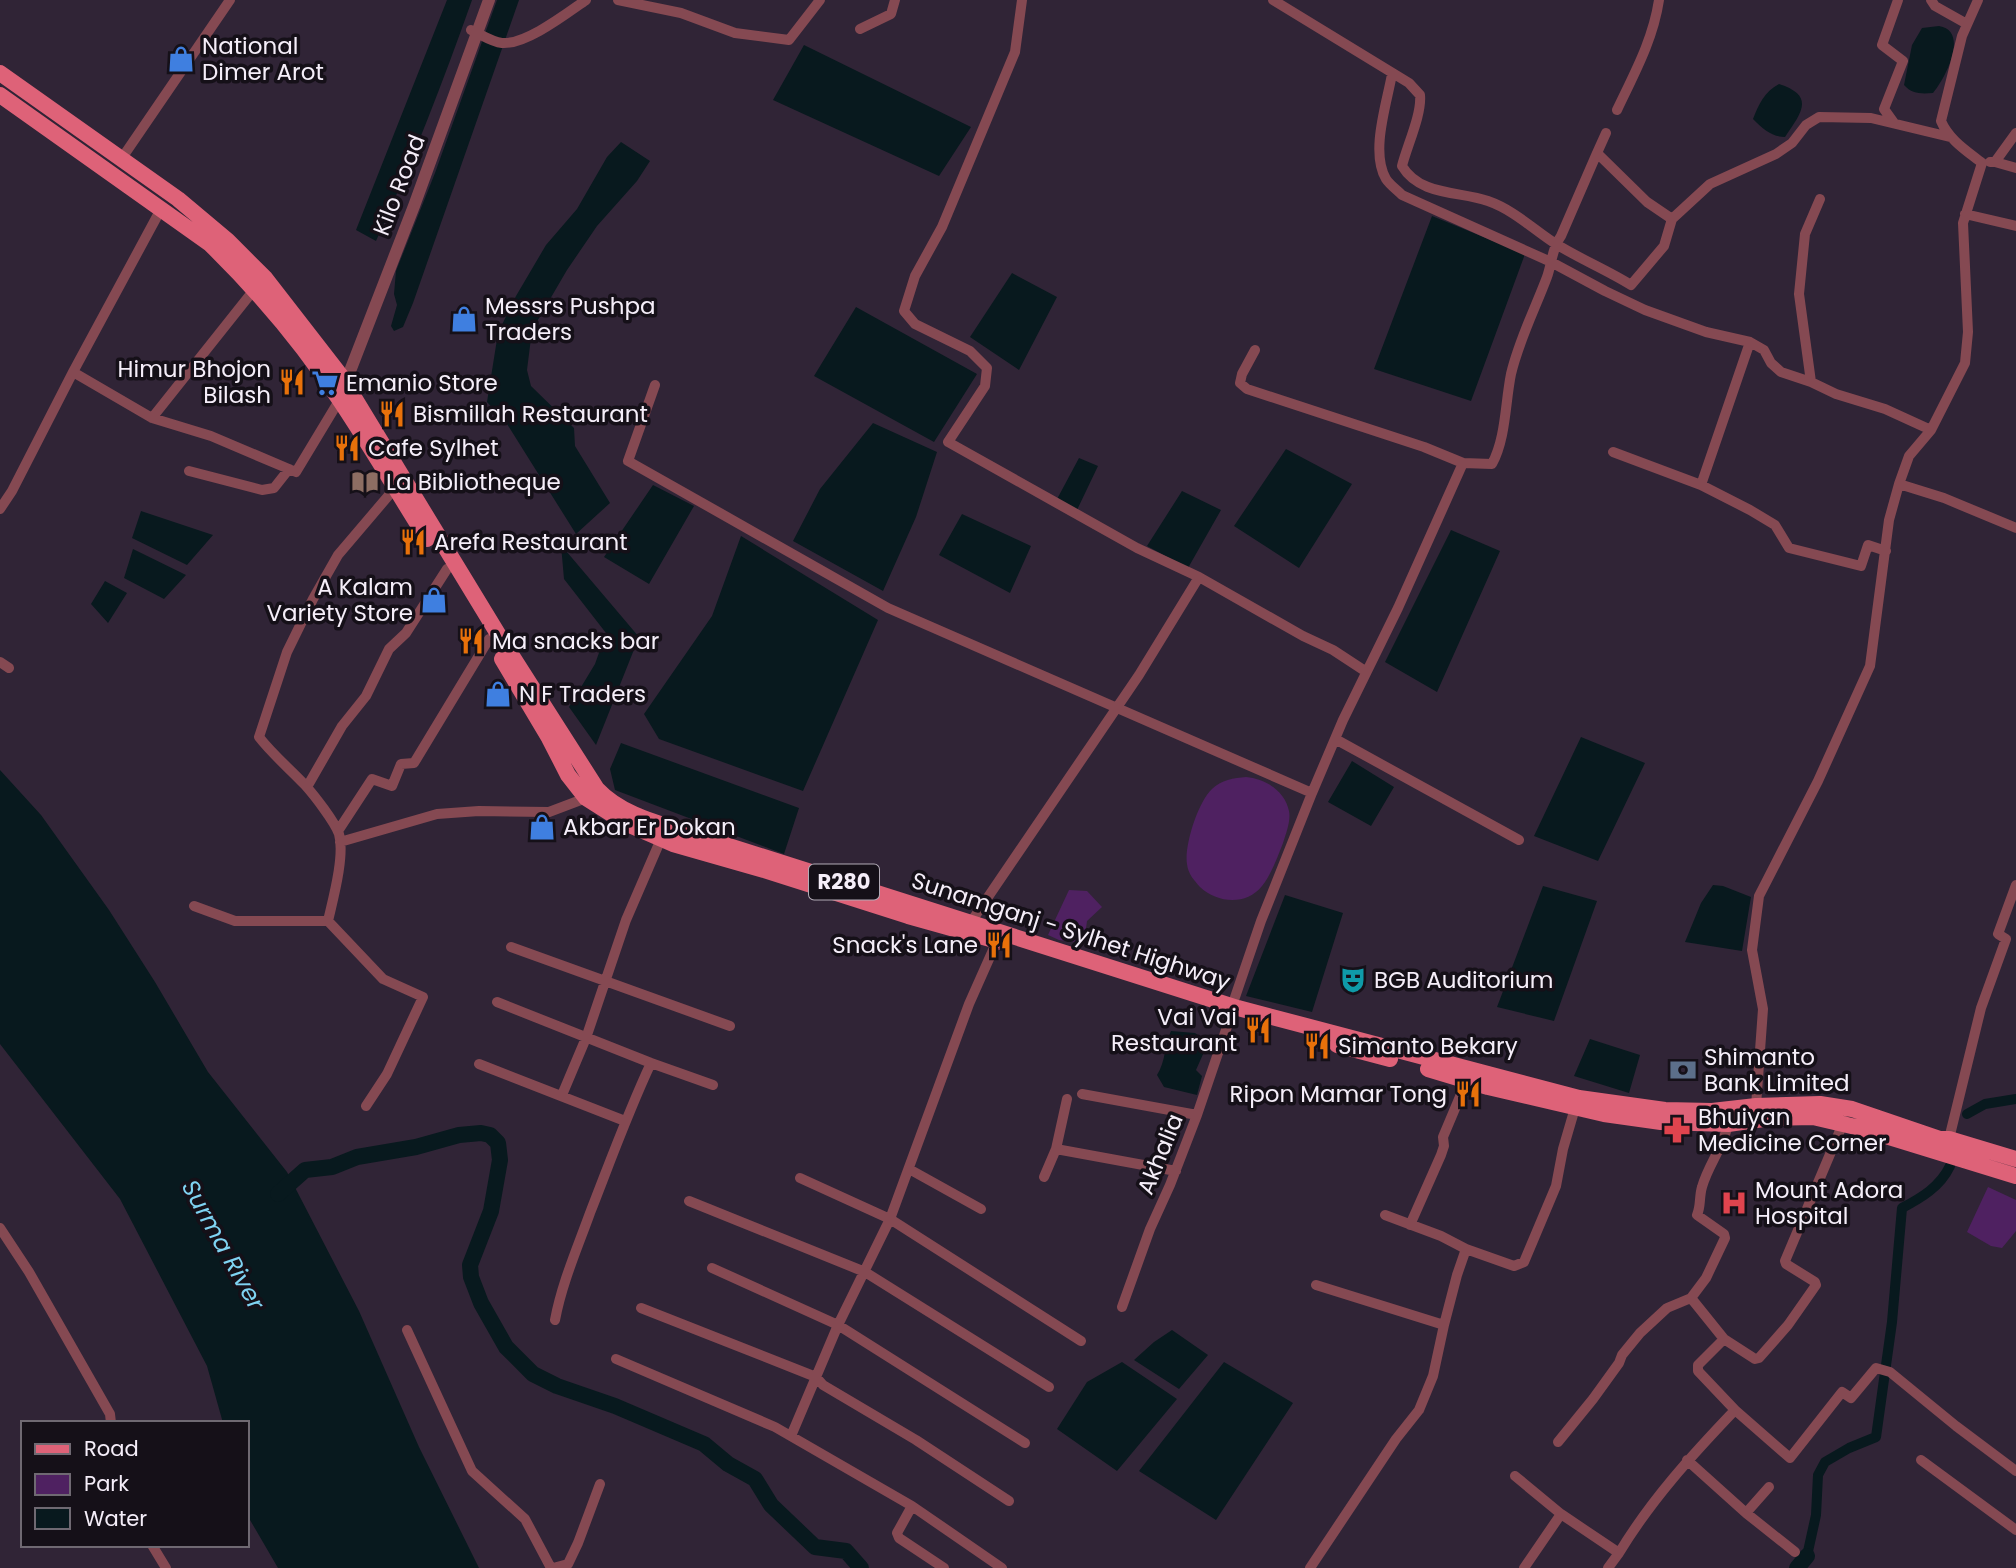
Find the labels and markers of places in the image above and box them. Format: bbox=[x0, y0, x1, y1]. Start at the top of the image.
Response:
place label: National Dimer Arot bbox=[202, 30, 324, 88]
shop icon: National Dimer Arot bbox=[166, 44, 196, 74]
place label: Messrs Pushpa Traders bbox=[485, 290, 656, 348]
shop icon: Messrs Pushpa Traders bbox=[449, 304, 479, 334]
place label: Himur Bhojon Bilash bbox=[118, 353, 271, 411]
restaurant icon: Himur Bhojon Bilash bbox=[277, 367, 307, 397]
place label: Emanio Store bbox=[346, 367, 498, 399]
supermarket icon: Emanio Store bbox=[310, 368, 340, 398]
place label: Bismillah Restaurant bbox=[413, 398, 648, 430]
restaurant icon: Bismillah Restaurant bbox=[377, 399, 407, 429]
place label: Cafe Sylhet bbox=[368, 432, 499, 464]
restaurant icon: Cafe Sylhet bbox=[332, 433, 362, 463]
place label: La Bibliotheque bbox=[386, 466, 561, 498]
library icon: La Bibliotheque bbox=[350, 467, 380, 497]
place label: Arefa Restaurant bbox=[434, 526, 628, 558]
restaurant icon: Arefa Restaurant bbox=[398, 527, 428, 557]
place label: A Kalam Variety Store bbox=[267, 571, 413, 629]
shop icon: A Kalam Variety Store bbox=[419, 585, 449, 615]
place label: Ma snacks bar bbox=[492, 625, 659, 657]
restaurant icon: Ma snacks bar bbox=[456, 626, 486, 656]
place label: N F Traders bbox=[519, 678, 646, 710]
shop icon: N F Traders bbox=[483, 679, 513, 709]
place label: Akbar Er Dokan bbox=[563, 811, 736, 843]
shop icon: Akbar Er Dokan bbox=[527, 812, 557, 842]
place label: Snack's Lane bbox=[832, 929, 978, 961]
restaurant icon: Snack's Lane bbox=[984, 930, 1014, 960]
place label: BGB Auditorium bbox=[1374, 964, 1553, 996]
theatre icon: BGB Auditorium bbox=[1338, 965, 1368, 995]
place label: Vai Vai Restaurant bbox=[1111, 1001, 1237, 1059]
restaurant icon: Vai Vai Restaurant bbox=[1243, 1015, 1273, 1045]
place label: Simanto Bekary bbox=[1338, 1030, 1518, 1062]
restaurant icon: Simanto Bekary bbox=[1302, 1031, 1332, 1061]
place label: Shimanto Bank Limited bbox=[1704, 1041, 1849, 1099]
bank icon: Shimanto Bank Limited bbox=[1668, 1055, 1698, 1085]
place label: Ripon Mamar Tong bbox=[1229, 1078, 1447, 1110]
restaurant icon: Ripon Mamar Tong bbox=[1453, 1079, 1483, 1109]
place label: Bhuiyan Medicine Corner bbox=[1698, 1101, 1887, 1159]
pharmacy icon: Bhuiyan Medicine Corner bbox=[1662, 1115, 1692, 1145]
place label: Mount Adora Hospital bbox=[1755, 1174, 1903, 1232]
hospital icon: Mount Adora Hospital bbox=[1719, 1188, 1749, 1218]

